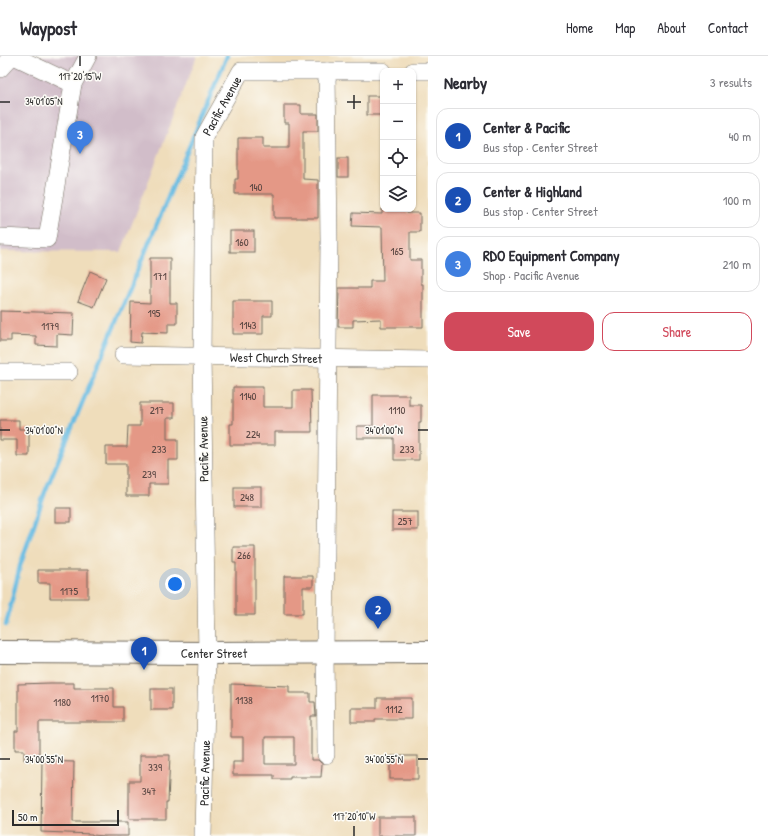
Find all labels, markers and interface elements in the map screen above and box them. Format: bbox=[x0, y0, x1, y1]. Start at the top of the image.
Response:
text: Waypost bbox=[20, 15, 77, 41]
text: Home bbox=[566, 18, 593, 37]
text: Map bbox=[615, 18, 635, 37]
text: About bbox=[657, 18, 686, 37]
text: Contact bbox=[708, 18, 748, 37]
map controls bbox=[380, 68, 416, 212]
button: + bbox=[380, 68, 416, 104]
text: 117°20'15"W bbox=[59, 70, 102, 83]
text: Nearby bbox=[444, 71, 487, 94]
street label: Pacific Avenue bbox=[198, 73, 245, 139]
text: 3 results bbox=[710, 73, 752, 91]
text: 34°01'05"N bbox=[25, 95, 63, 108]
button: − bbox=[380, 104, 416, 140]
text: Center & Pacific bbox=[483, 117, 570, 138]
pin: 3 bbox=[67, 121, 93, 154]
text: 1 bbox=[456, 127, 460, 145]
text: 40 m bbox=[728, 127, 751, 145]
text: Bus stop · Center Street bbox=[483, 138, 598, 156]
button: locate bbox=[380, 140, 416, 176]
button: layers bbox=[380, 176, 416, 212]
house number: 140 bbox=[249, 180, 263, 194]
text: Center & Highland bbox=[483, 181, 582, 202]
text: 2 bbox=[455, 191, 461, 209]
text: 100 m bbox=[723, 191, 751, 209]
text: Bus stop · Center Street bbox=[483, 202, 598, 220]
house number: 160 bbox=[235, 235, 249, 249]
house number: 165 bbox=[390, 244, 404, 258]
text: RDO Equipment Company bbox=[483, 245, 620, 266]
text: 3 bbox=[455, 255, 461, 273]
text: 210 m bbox=[723, 255, 751, 273]
text: Shop · Pacific Avenue bbox=[483, 266, 579, 284]
house number: 171 bbox=[153, 269, 167, 283]
house number: 195 bbox=[148, 306, 161, 320]
button: Save bbox=[444, 312, 594, 351]
button: Share bbox=[602, 312, 752, 351]
house number: 1143 bbox=[239, 318, 257, 332]
house number: 1179 bbox=[41, 319, 59, 333]
street label: West Church Street bbox=[230, 348, 323, 367]
house number: 1140 bbox=[239, 389, 257, 403]
house number: 217 bbox=[150, 403, 164, 417]
house number: 1110 bbox=[389, 403, 406, 417]
street label: Pacific Avenue bbox=[193, 416, 213, 482]
text: 34°01'00"N bbox=[25, 424, 63, 437]
text: 34°01'00"N bbox=[365, 424, 403, 437]
house number: 224 bbox=[246, 427, 260, 441]
house number: 233 bbox=[151, 442, 167, 456]
house number: 233 bbox=[399, 442, 415, 456]
house number: 239 bbox=[142, 467, 156, 481]
house number: 248 bbox=[240, 490, 254, 504]
house number: 257 bbox=[397, 514, 413, 528]
house number: 266 bbox=[237, 548, 252, 562]
your location bbox=[165, 574, 185, 594]
house number: 1175 bbox=[60, 584, 78, 598]
pin: 2 bbox=[365, 596, 391, 629]
pin: 1 bbox=[131, 637, 157, 670]
street label: Center Street bbox=[181, 644, 248, 662]
house number: 1170 bbox=[91, 691, 109, 705]
house number: 1138 bbox=[235, 693, 253, 707]
house number: 1180 bbox=[53, 695, 71, 709]
house number: 1112 bbox=[385, 702, 403, 716]
street label: Pacific Avenue bbox=[195, 740, 214, 806]
text: 34°00'55"N bbox=[25, 753, 63, 766]
text: 34°00'55"N bbox=[365, 753, 403, 766]
house number: 339 bbox=[148, 760, 162, 774]
house number: 347 bbox=[142, 784, 156, 798]
scale bar bbox=[12, 808, 119, 827]
text: 50 m bbox=[18, 810, 38, 824]
text: 117°20'10"W bbox=[333, 810, 376, 823]

